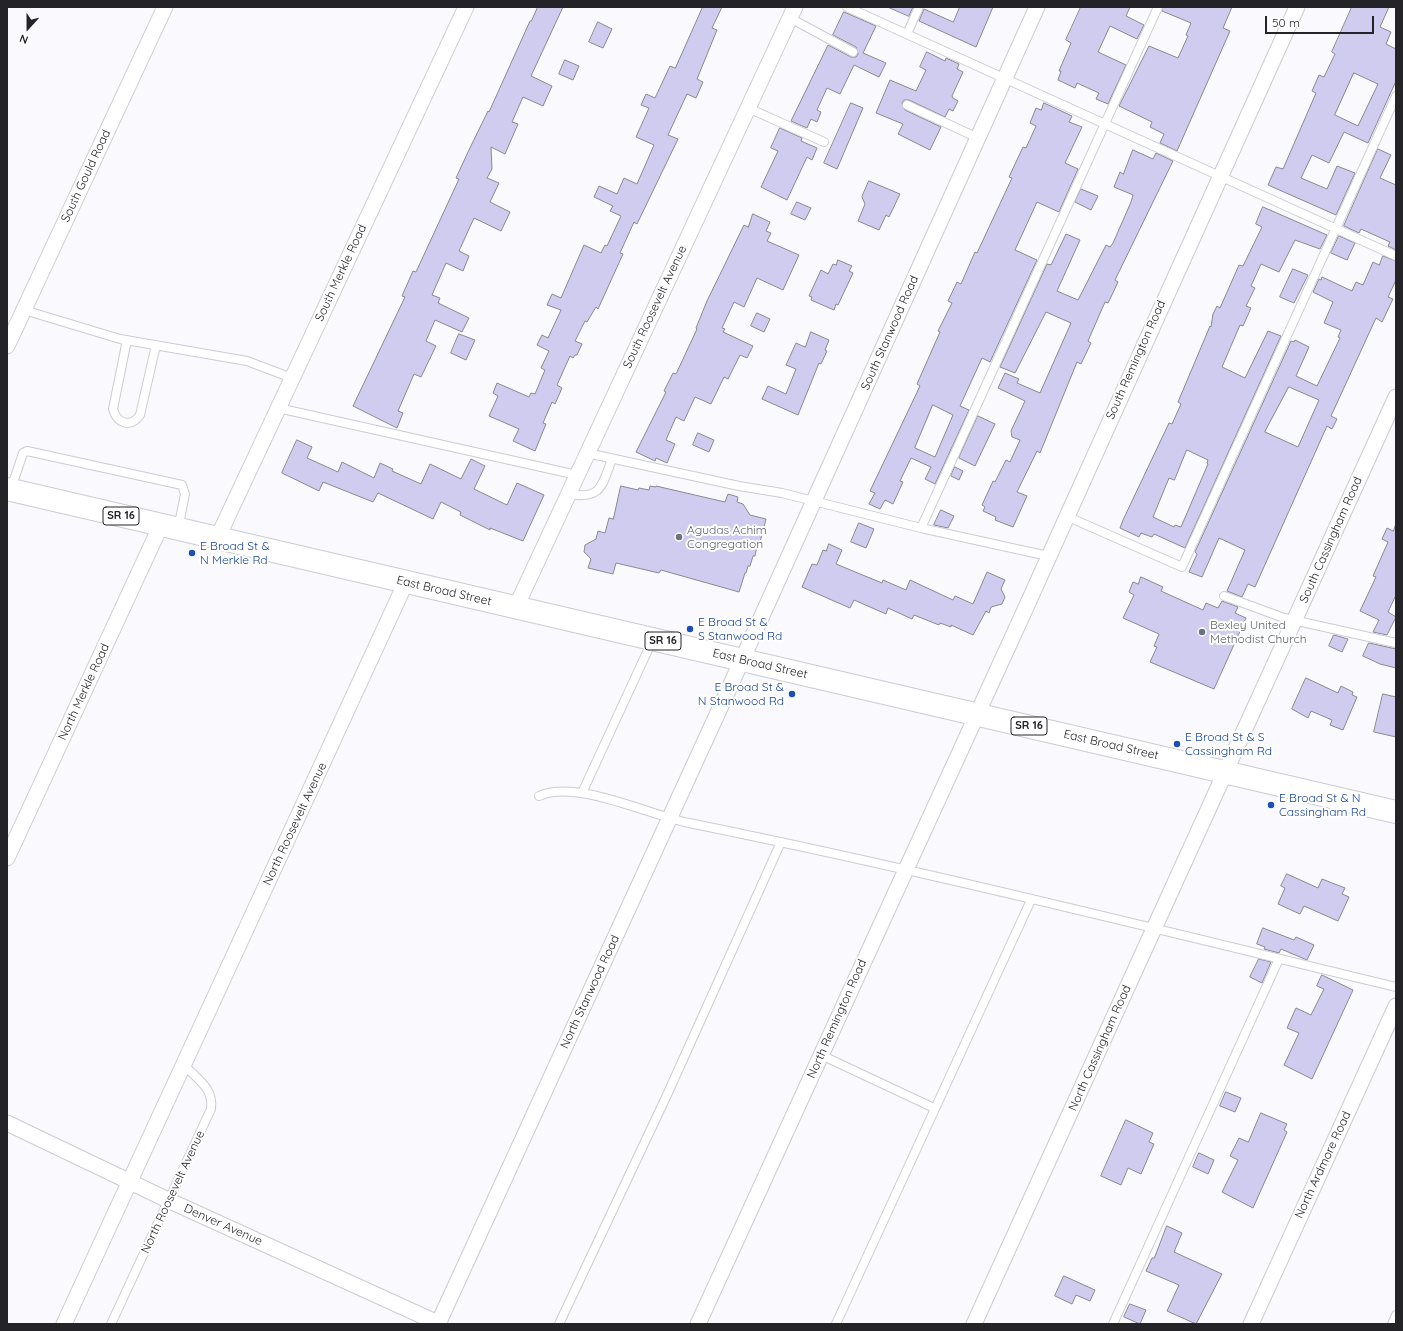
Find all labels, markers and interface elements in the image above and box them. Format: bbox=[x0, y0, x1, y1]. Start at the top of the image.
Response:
north arrow bbox=[8, 8, 48, 48]
scale bar bbox=[1267, 8, 1376, 34]
text: 50 m bbox=[1272, 15, 1300, 30]
text: N bbox=[17, 31, 30, 47]
street label: South Gould Road bbox=[58, 127, 114, 225]
street label: South Merkle Road bbox=[312, 222, 370, 324]
street label: South Roosevelt Avenue bbox=[620, 243, 690, 371]
street label: South Stanwood Road bbox=[858, 274, 922, 392]
street label: South Remington Road bbox=[1103, 298, 1169, 422]
street label: South Cassingham Road bbox=[1297, 475, 1365, 605]
road number: SR 16 bbox=[103, 507, 139, 525]
place label: Agudas Achim Congregation bbox=[687, 523, 767, 551]
marker: Agudas Achim Congregation bbox=[674, 532, 684, 542]
place label: E Broad St & N Merkle Rd bbox=[200, 539, 270, 567]
marker: E Broad St & N Merkle Rd bbox=[187, 548, 197, 558]
street label: East Broad Street bbox=[395, 573, 493, 609]
place label: E Broad St & S Stanwood Rd bbox=[698, 615, 782, 643]
place label: Bexley United Methodist Church bbox=[1210, 618, 1307, 646]
marker: E Broad St & S Stanwood Rd bbox=[685, 624, 695, 634]
marker: Bexley United Methodist Church bbox=[1197, 627, 1207, 637]
road number: SR 16 bbox=[645, 632, 681, 650]
street label: North Merkle Road bbox=[55, 641, 113, 743]
street label: East Broad Street bbox=[711, 646, 809, 682]
place label: E Broad St & N Stanwood Rd bbox=[698, 680, 784, 708]
marker: E Broad St & N Stanwood Rd bbox=[787, 689, 797, 699]
road number: SR 16 bbox=[1011, 717, 1047, 735]
street label: East Broad Street bbox=[1062, 727, 1160, 763]
place label: E Broad St & S Cassingham Rd bbox=[1185, 730, 1272, 758]
marker: E Broad St & S Cassingham Rd bbox=[1172, 739, 1182, 749]
street label: North Roosevelt Avenue bbox=[260, 760, 330, 888]
place label: E Broad St & N Cassingham Rd bbox=[1279, 791, 1366, 819]
marker: E Broad St & N Cassingham Rd bbox=[1266, 800, 1276, 810]
street label: North Stanwood Road bbox=[557, 933, 623, 1051]
street label: North Remington Road bbox=[804, 957, 870, 1081]
street label: North Cassingham Road bbox=[1066, 983, 1134, 1113]
street label: North Ardmore Road bbox=[1292, 1109, 1354, 1221]
street label: North Roosevelt Avenue bbox=[138, 1128, 208, 1256]
street label: Denver Avenue bbox=[182, 1201, 264, 1249]

